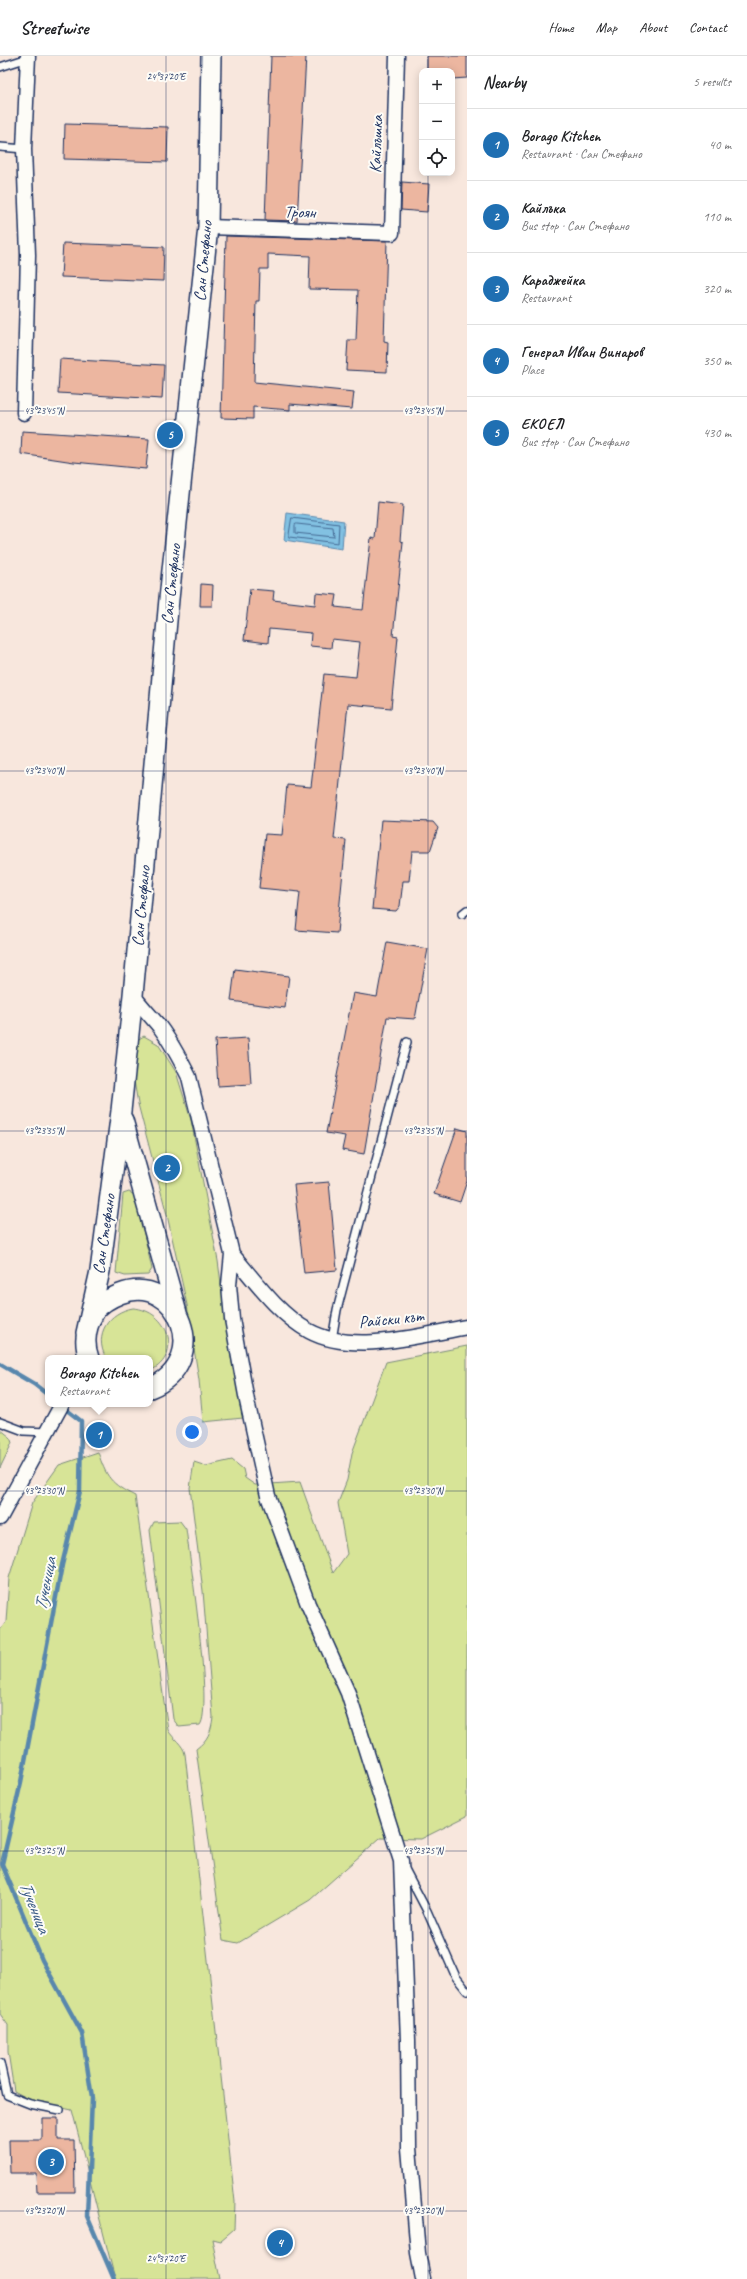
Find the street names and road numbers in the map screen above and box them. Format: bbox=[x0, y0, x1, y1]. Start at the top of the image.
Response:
street label: Кайлъшка bbox=[364, 113, 388, 173]
street label: Троян bbox=[284, 201, 317, 223]
street label: Сан Стефано bbox=[189, 219, 217, 302]
street label: Сан Стефано bbox=[156, 542, 186, 625]
street label: Сан Стефано bbox=[127, 864, 155, 947]
street label: Сан Стефано bbox=[88, 1192, 120, 1275]
street label: Райски кът bbox=[358, 1305, 426, 1333]

